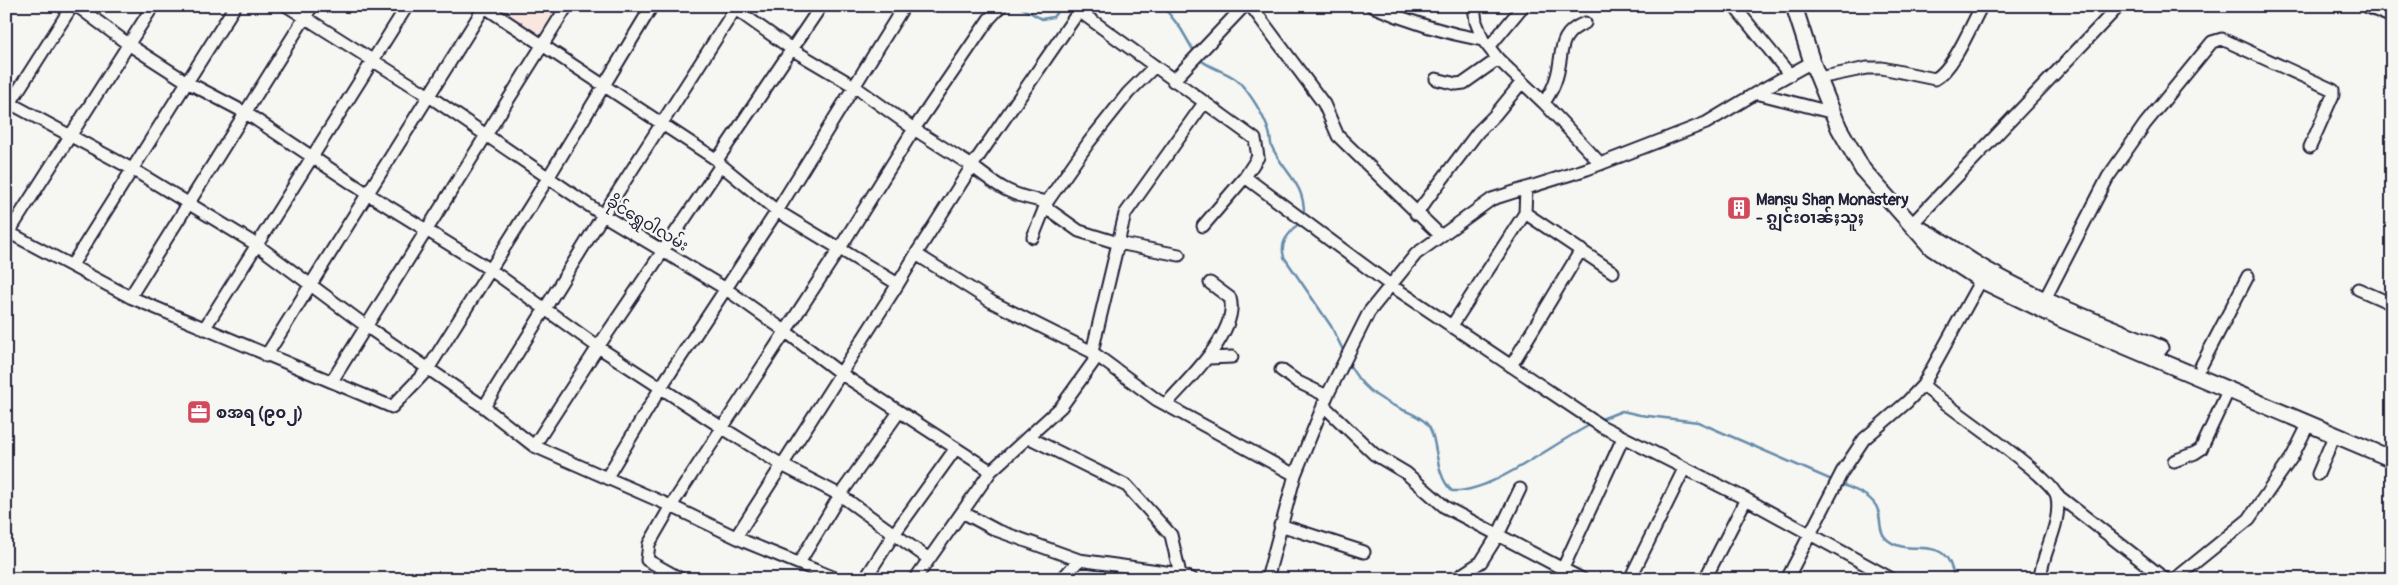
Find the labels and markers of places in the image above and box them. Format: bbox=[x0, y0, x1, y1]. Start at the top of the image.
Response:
place label: Mansu Shan Monastery - ၵျွင်းဝၢၼ်ႈသူႈ bbox=[1756, 190, 1909, 232]
building icon: Mansu Shan Monastery - ၵျွင်းဝၢၼ်ႈသူႈ bbox=[1726, 195, 1752, 221]
office icon: စအရ (၉၀၂) bbox=[186, 399, 212, 425]
place label: စအရ (၉၀၂) bbox=[216, 403, 303, 426]

